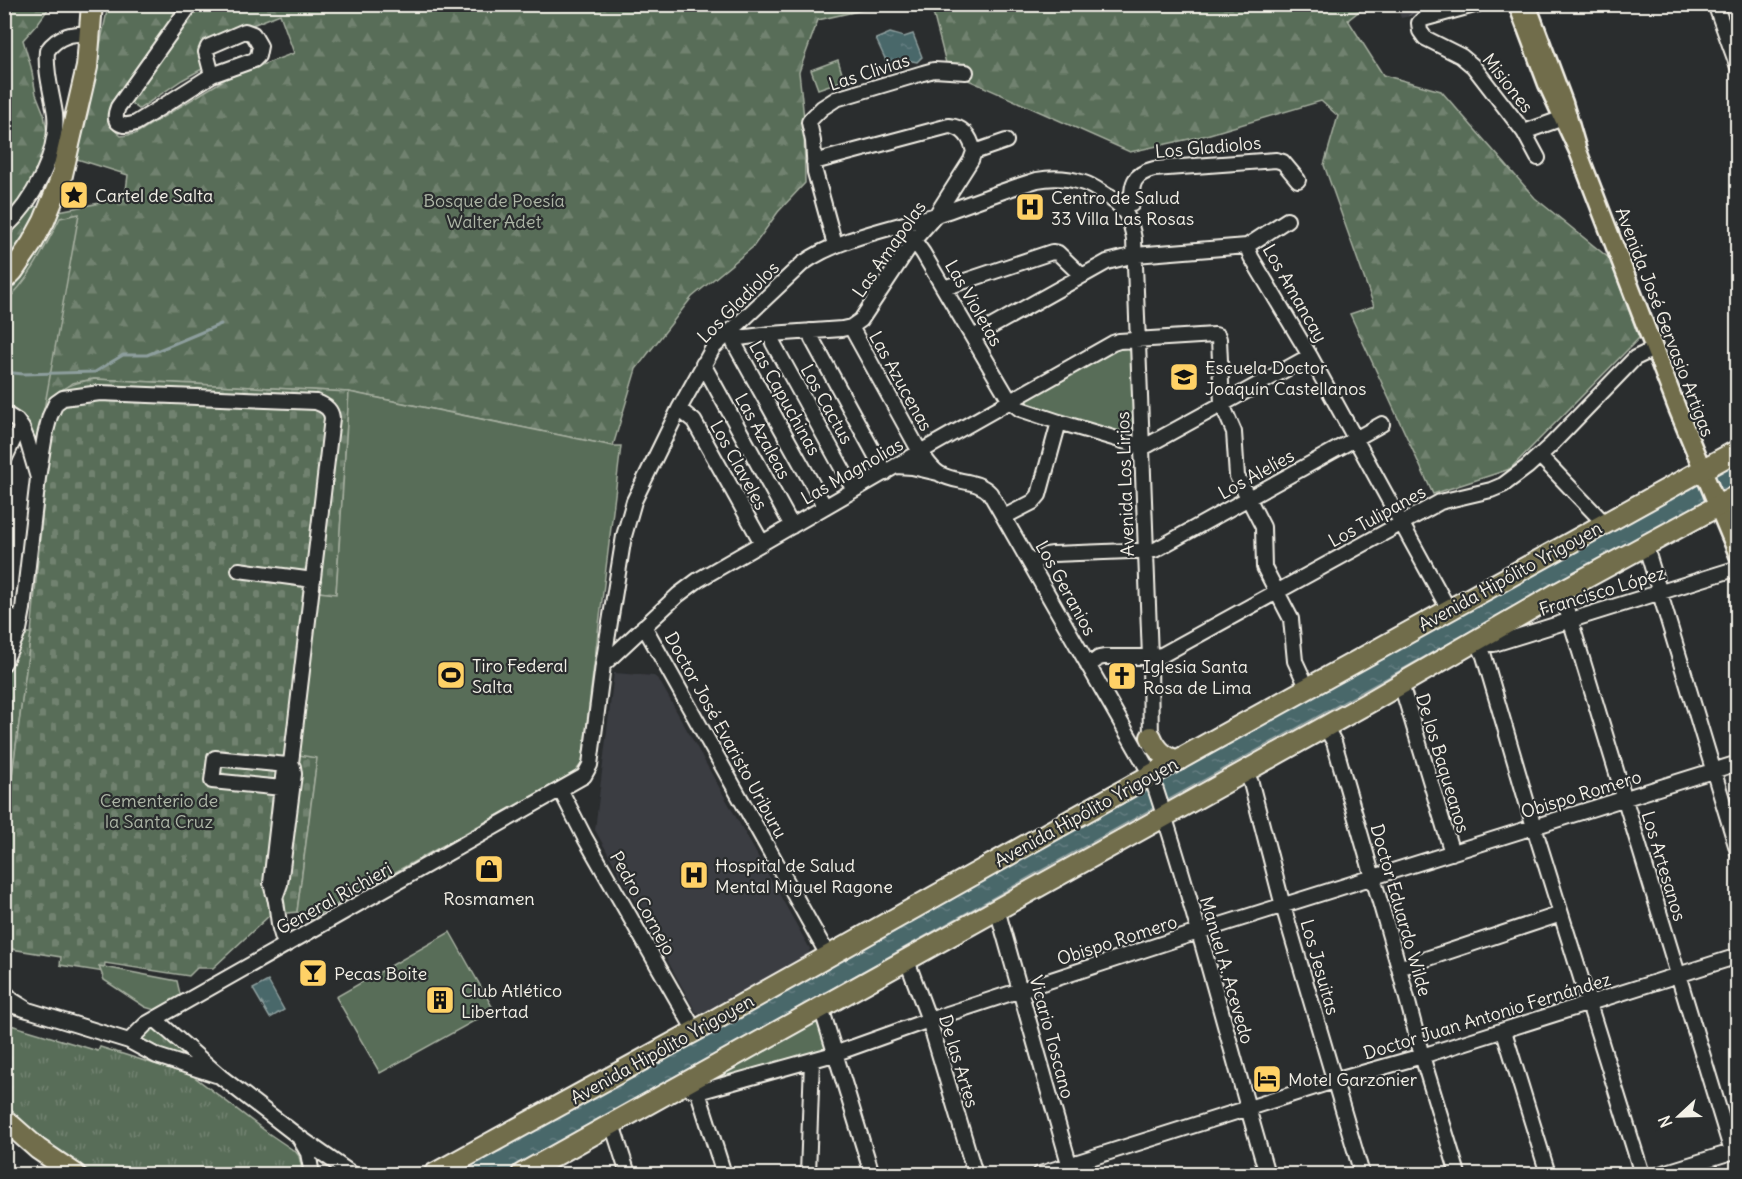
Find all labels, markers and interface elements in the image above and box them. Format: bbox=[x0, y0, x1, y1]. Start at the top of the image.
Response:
street label: Las Clivias bbox=[826, 48, 912, 96]
street label: Misiones bbox=[1478, 49, 1538, 117]
street label: Los Gladiolos bbox=[1154, 131, 1262, 163]
place icon: Cartel de Salta bbox=[58, 179, 90, 211]
place label: Cartel de Salta bbox=[95, 184, 213, 207]
place label: Centro de Salud 33 Villa Las Rosas bbox=[1051, 186, 1194, 230]
park label: Bosque de Poesía Walter Adet bbox=[423, 189, 565, 233]
hospital icon: Centro de Salud 33 Villa Las Rosas bbox=[1014, 191, 1046, 223]
street label: Las Amapolas bbox=[847, 196, 931, 302]
street label: Avenida José Gervasio Artigas bbox=[1611, 204, 1719, 440]
street label: Los Amancay bbox=[1258, 240, 1332, 346]
street label: Los Gladiolos bbox=[692, 256, 784, 348]
street label: Las Violetas bbox=[940, 256, 1008, 350]
street label: Las Azucenas bbox=[864, 327, 938, 435]
street label: Las Capuchinas bbox=[744, 337, 826, 459]
place label: Escuela Doctor Joaquín Castellanos bbox=[1205, 356, 1366, 400]
street label: Los Cactus bbox=[796, 360, 858, 448]
school or university icon: Escuela Doctor Joaquín Castellanos bbox=[1168, 361, 1200, 393]
street label: Las Azaleas bbox=[730, 389, 796, 483]
street label: Avenida Los Lirios bbox=[1111, 411, 1139, 557]
street label: Los Claveles bbox=[705, 416, 773, 514]
street label: Las Magnolias bbox=[797, 432, 907, 510]
street label: Los Alelíes bbox=[1214, 444, 1298, 504]
street label: Los Tulipanes bbox=[1324, 480, 1430, 552]
street label: Avenida Hipólito Yrigoyen bbox=[1414, 516, 1606, 636]
street label: Los Geranios bbox=[1030, 536, 1102, 640]
street label: Francisco López bbox=[1536, 561, 1668, 621]
street label: Doctor José Evaristo Uriburu bbox=[660, 628, 792, 842]
place label: Tiro Federal Salta bbox=[472, 654, 568, 698]
place label: Iglesia Santa Rosa de Lima bbox=[1143, 655, 1252, 699]
sports icon: Tiro Federal Salta bbox=[435, 659, 467, 691]
church icon: Iglesia Santa Rosa de Lima bbox=[1106, 660, 1138, 692]
street label: De los Baqueanos bbox=[1411, 691, 1475, 835]
street label: Avenida Hipólito Yrigoyen bbox=[990, 752, 1182, 872]
street label: Obispo Romero bbox=[1518, 765, 1644, 823]
park label: Cementerio de la Santa Cruz bbox=[100, 789, 218, 833]
street label: Los Artesanos bbox=[1636, 808, 1692, 924]
street label: Doctor Eduardo Wilde bbox=[1365, 821, 1437, 999]
street label: Pedro Cornejo bbox=[605, 847, 681, 959]
shop icon: Rosmamen bbox=[473, 853, 505, 885]
place label: Hospital de Salud Mental Miguel Ragone bbox=[715, 854, 893, 898]
street label: General Richieri bbox=[272, 857, 396, 939]
hospital icon: Hospital de Salud Mental Miguel Ragone bbox=[678, 859, 710, 891]
place label: Rosmamen bbox=[443, 887, 535, 910]
street label: Manuel A. Acevedo bbox=[1195, 894, 1259, 1046]
street label: Obispo Romero bbox=[1054, 910, 1180, 970]
street label: Los Jesuitas bbox=[1295, 917, 1345, 1017]
bar icon: Pecas Boite bbox=[297, 957, 329, 989]
place label: Pecas Boite bbox=[334, 962, 427, 985]
street label: Doctor Juan Antonio Fernández bbox=[1361, 967, 1614, 1065]
street label: Vicario Toscano bbox=[1024, 973, 1080, 1101]
place label: Club Atlético Libertad bbox=[461, 979, 562, 1023]
building icon: Club Atlético Libertad bbox=[424, 984, 456, 1016]
street label: Avenida Hipólito Yrigoyen bbox=[566, 989, 758, 1109]
street label: De las Artes bbox=[934, 1012, 984, 1110]
hotel icon: Motel Garzonier bbox=[1251, 1063, 1283, 1095]
place label: Motel Garzonier bbox=[1288, 1068, 1418, 1091]
north arrow bbox=[1649, 1086, 1709, 1146]
text: N bbox=[1654, 1113, 1676, 1130]

